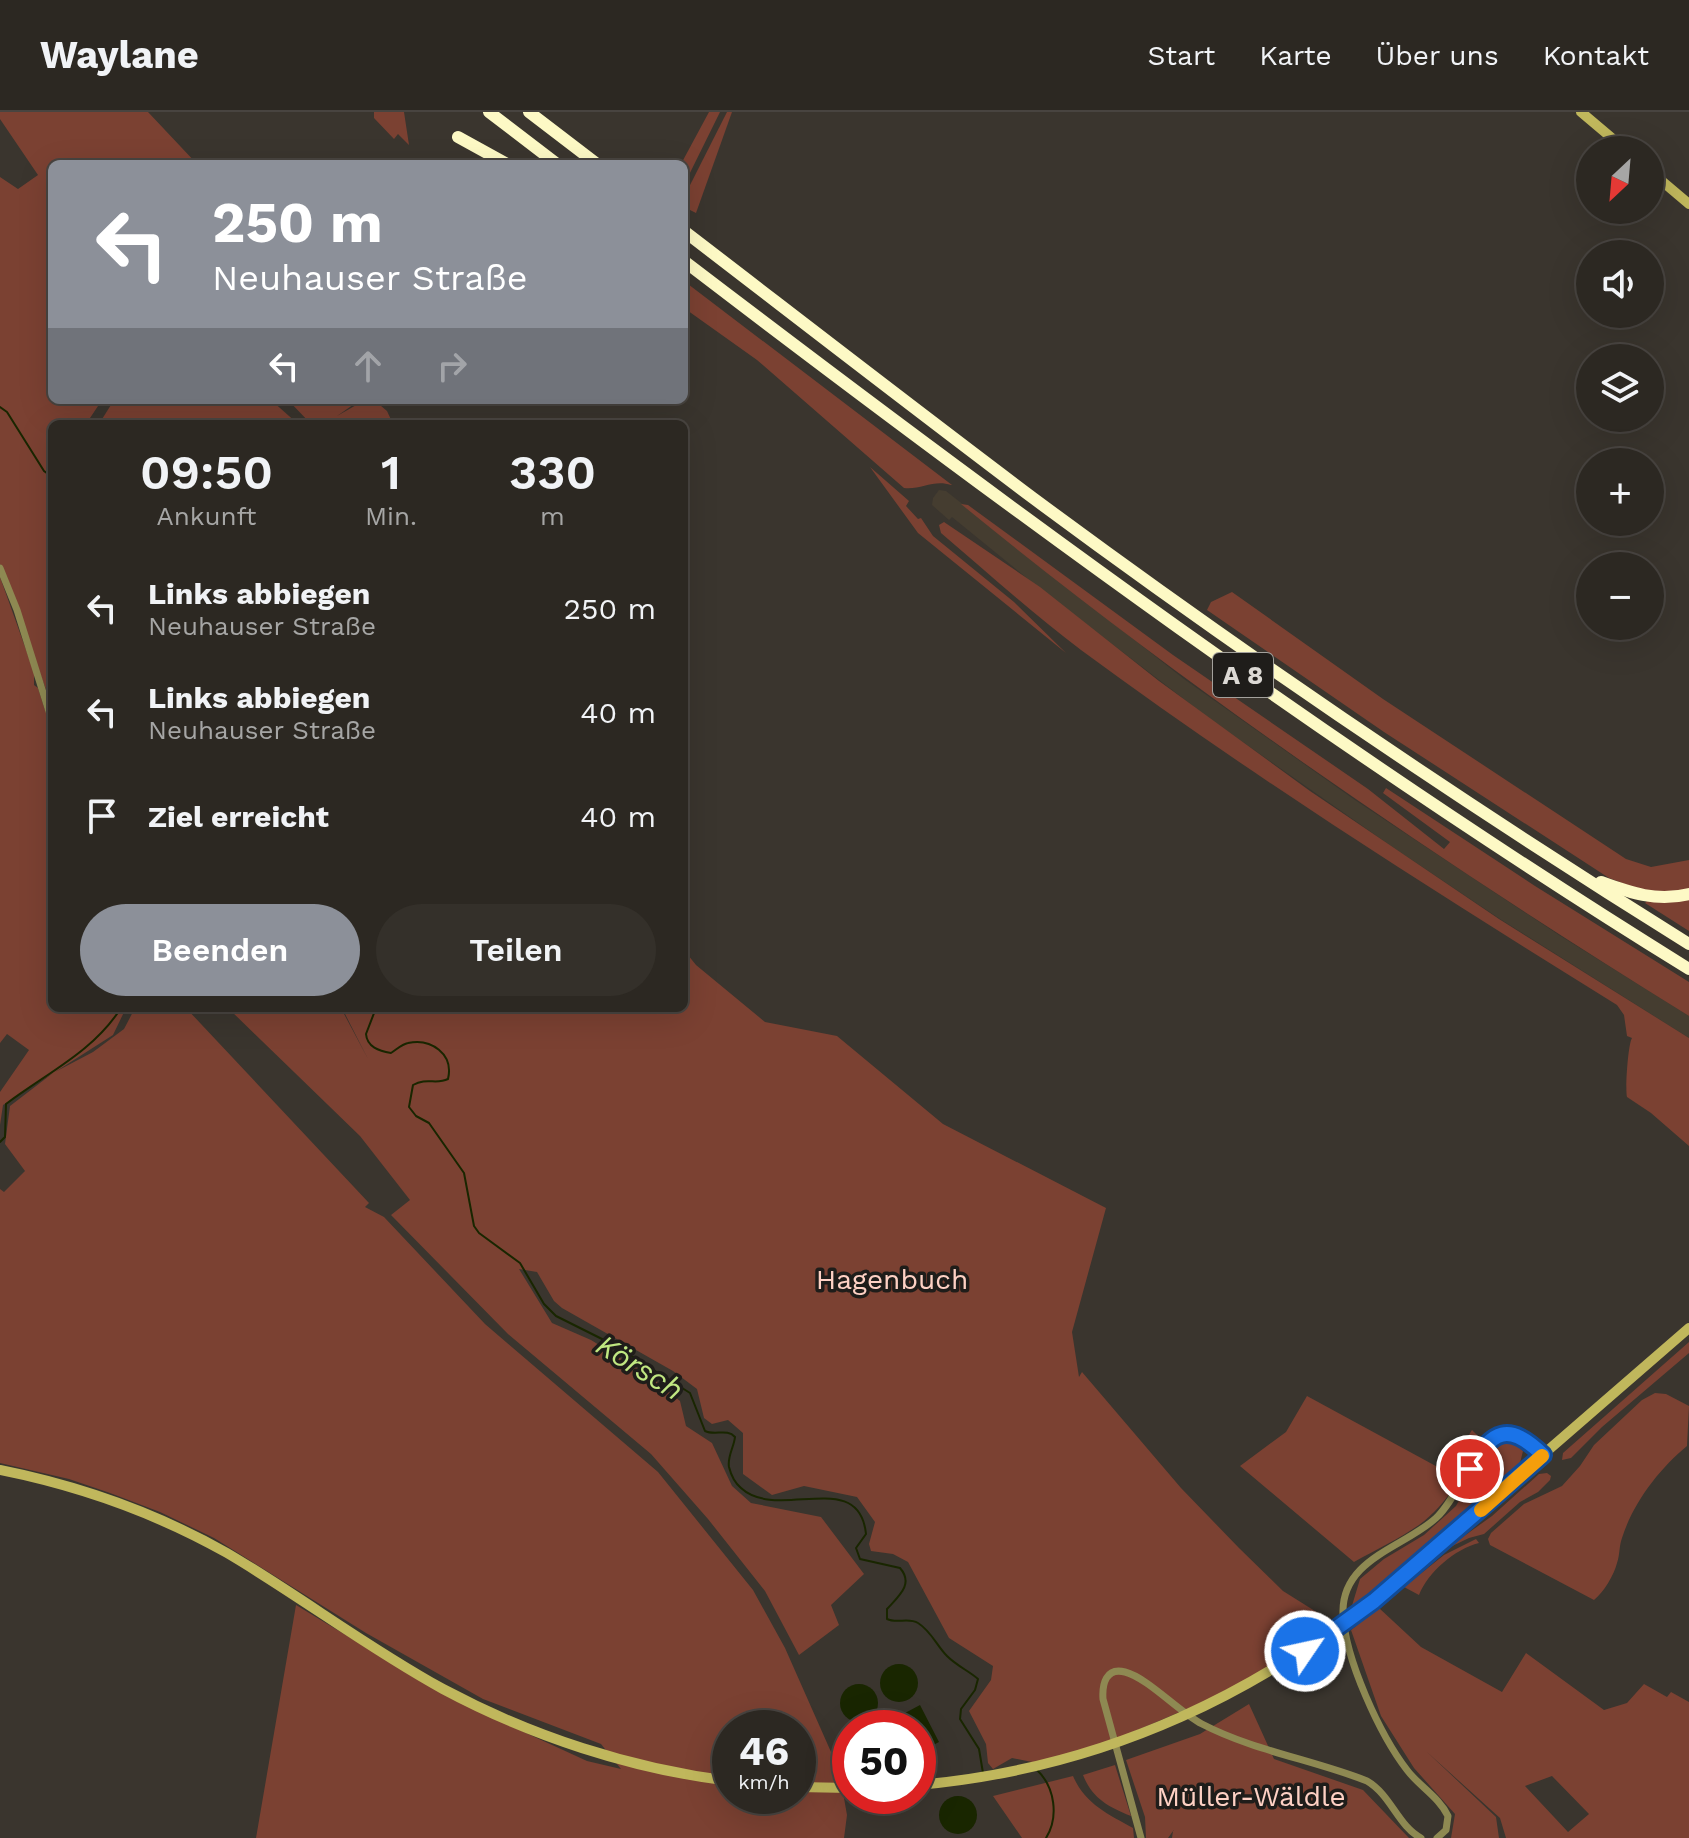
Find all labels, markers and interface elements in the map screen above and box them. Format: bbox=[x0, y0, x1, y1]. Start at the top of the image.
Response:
text: Waylane bbox=[40, 33, 199, 77]
text: Start bbox=[1147, 39, 1215, 72]
text: Karte bbox=[1259, 39, 1332, 72]
text: Über uns bbox=[1376, 39, 1499, 72]
text: Kontakt bbox=[1543, 39, 1649, 72]
north arrow bbox=[1576, 136, 1664, 224]
map controls bbox=[1576, 136, 1664, 640]
text: 250 m bbox=[212, 190, 383, 256]
icon: left bbox=[80, 192, 184, 296]
button: sound bbox=[1576, 240, 1664, 328]
text: Neuhauser Straße bbox=[212, 257, 528, 299]
icon: left bbox=[262, 344, 306, 388]
icon: ahead bbox=[346, 344, 390, 388]
icon: right bbox=[430, 344, 474, 388]
button: layers bbox=[1576, 344, 1664, 432]
text: 09:50 bbox=[140, 444, 273, 501]
text: 1 bbox=[381, 444, 401, 501]
text: 330 bbox=[509, 444, 596, 501]
button: + bbox=[1576, 448, 1664, 536]
text: Ankunft bbox=[157, 501, 256, 531]
text: Min. bbox=[365, 501, 417, 531]
text: m bbox=[540, 501, 565, 531]
button: − bbox=[1576, 552, 1664, 640]
text: Links abbiegen bbox=[148, 576, 370, 611]
icon: left bbox=[80, 586, 124, 630]
text: 250 m bbox=[564, 591, 656, 626]
text: Neuhauser Straße bbox=[148, 611, 376, 641]
road number: A 8 bbox=[1213, 653, 1273, 697]
text: Links abbiegen bbox=[148, 680, 370, 715]
icon: left bbox=[80, 690, 124, 734]
text: 40 m bbox=[580, 695, 656, 730]
text: Neuhauser Straße bbox=[148, 715, 376, 745]
icon: arrive bbox=[80, 794, 124, 838]
text: Ziel erreicht bbox=[148, 799, 329, 834]
text: 40 m bbox=[580, 799, 656, 834]
button: Beenden bbox=[80, 904, 360, 996]
button: Teilen bbox=[376, 904, 656, 996]
park label: Hagenbuch bbox=[816, 1263, 968, 1296]
water label: Körsch bbox=[590, 1327, 690, 1407]
pin bbox=[1436, 1435, 1504, 1503]
icon: arrive bbox=[1448, 1447, 1492, 1491]
position arrow bbox=[1263, 1609, 1347, 1693]
speed limit sign: 50 bbox=[832, 1710, 936, 1814]
text: 46 bbox=[739, 1728, 789, 1775]
text: km/h bbox=[738, 1770, 790, 1794]
park label: Müller-Wäldle bbox=[1156, 1780, 1346, 1813]

